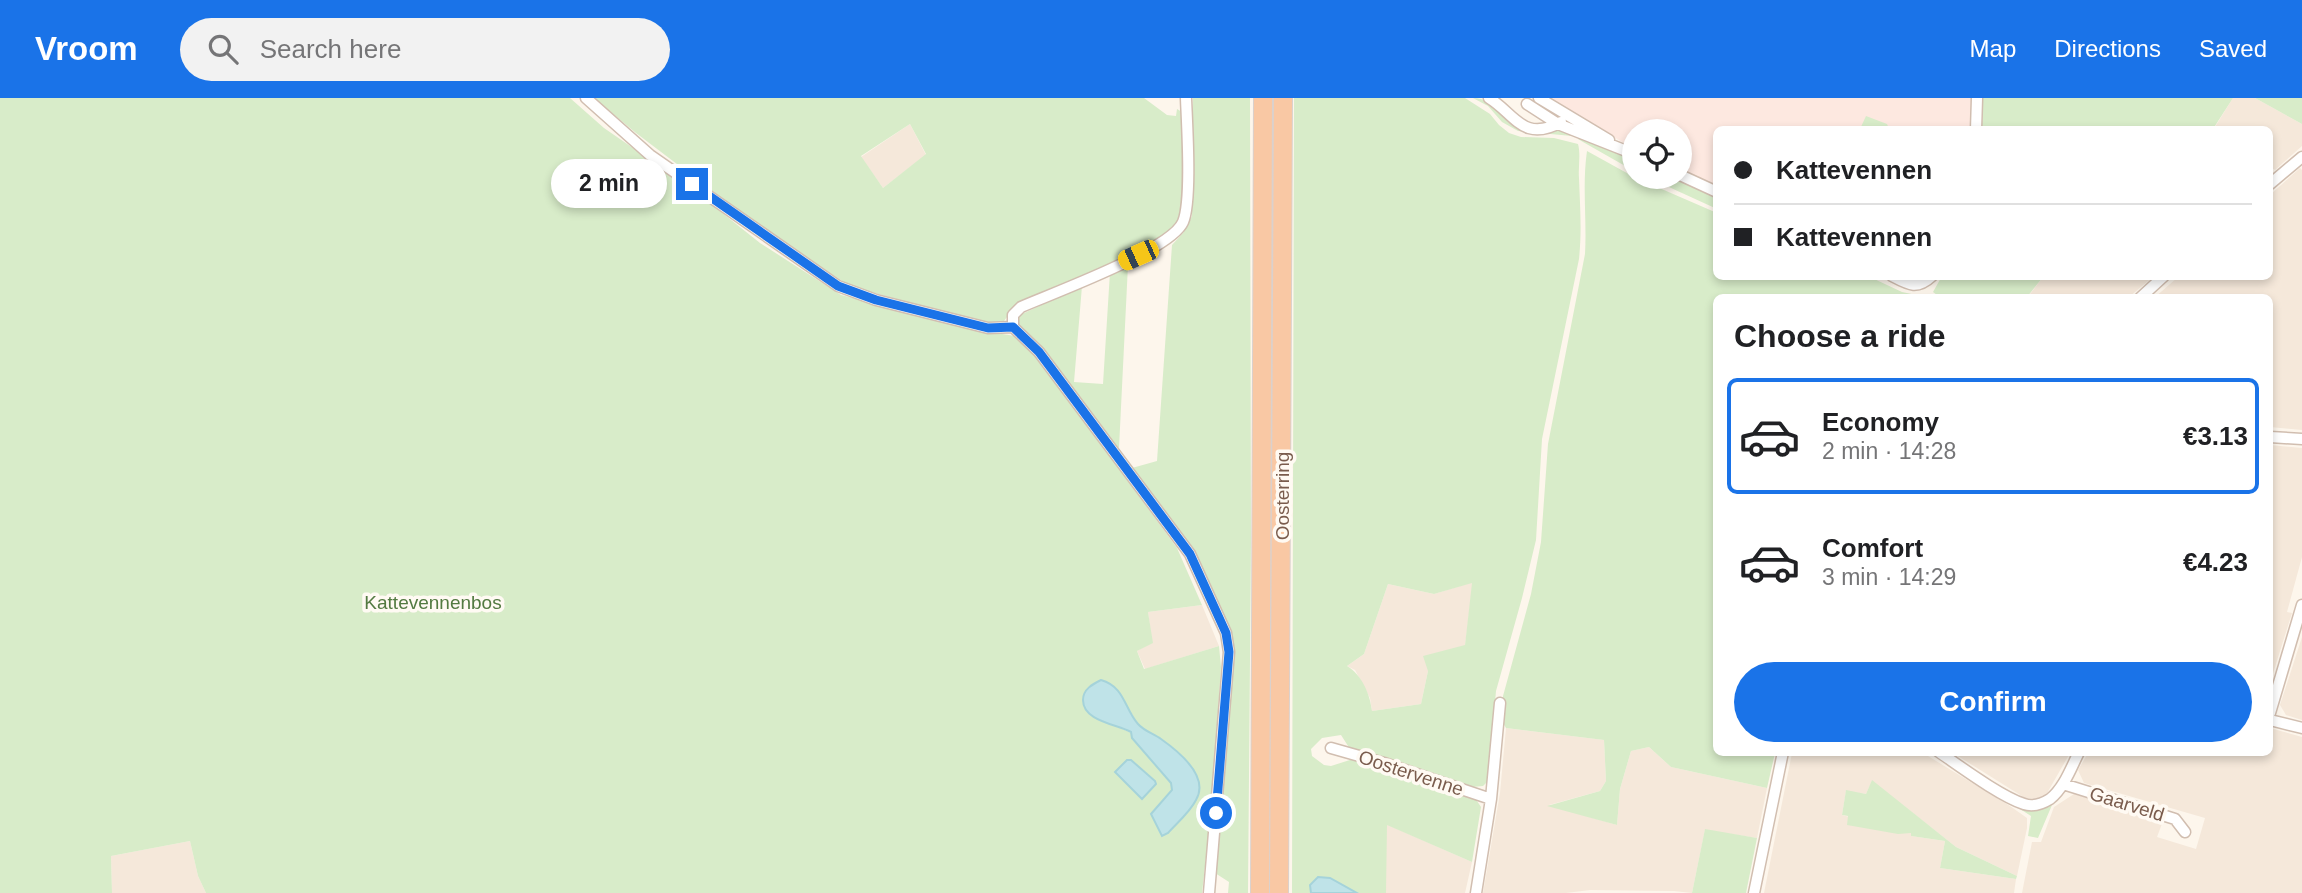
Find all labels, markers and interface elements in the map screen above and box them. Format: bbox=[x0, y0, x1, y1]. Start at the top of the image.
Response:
search box bbox=[180, 18, 670, 81]
text: Vroom bbox=[35, 30, 138, 67]
icon: search bbox=[204, 30, 242, 68]
text: Search here bbox=[260, 34, 401, 64]
text: Map bbox=[1970, 35, 2016, 62]
text: Directions bbox=[2054, 35, 2161, 62]
text: Saved bbox=[2199, 35, 2267, 62]
map controls bbox=[1622, 119, 1692, 189]
button: locate bbox=[1622, 119, 1692, 189]
text: Kattevennen bbox=[1776, 155, 1932, 185]
callout: 2 min bbox=[552, 160, 668, 208]
route end bbox=[676, 168, 708, 200]
text: 2 min bbox=[579, 170, 639, 196]
text: Kattevennen bbox=[1776, 222, 1932, 252]
car bbox=[1115, 237, 1162, 273]
text: Choose a ride bbox=[1734, 318, 1946, 354]
icon: car bbox=[1738, 405, 1801, 468]
text: Economy bbox=[1822, 407, 1939, 437]
text: €3.13 bbox=[2183, 421, 2248, 451]
text: 2 min · 14:28 bbox=[1822, 438, 1956, 464]
street label: Oosterring bbox=[1272, 452, 1293, 540]
icon: car bbox=[1738, 531, 1801, 594]
text: Comfort bbox=[1822, 533, 1923, 563]
text: €4.23 bbox=[2183, 547, 2248, 577]
text: 3 min · 14:29 bbox=[1822, 564, 1956, 590]
park label: Kattevennenbos bbox=[364, 592, 502, 613]
button: Confirm bbox=[1734, 662, 2252, 742]
street label: Oostervenne bbox=[1356, 746, 1466, 800]
street label: Gaarveld bbox=[2087, 783, 2167, 825]
route start bbox=[1200, 797, 1232, 829]

